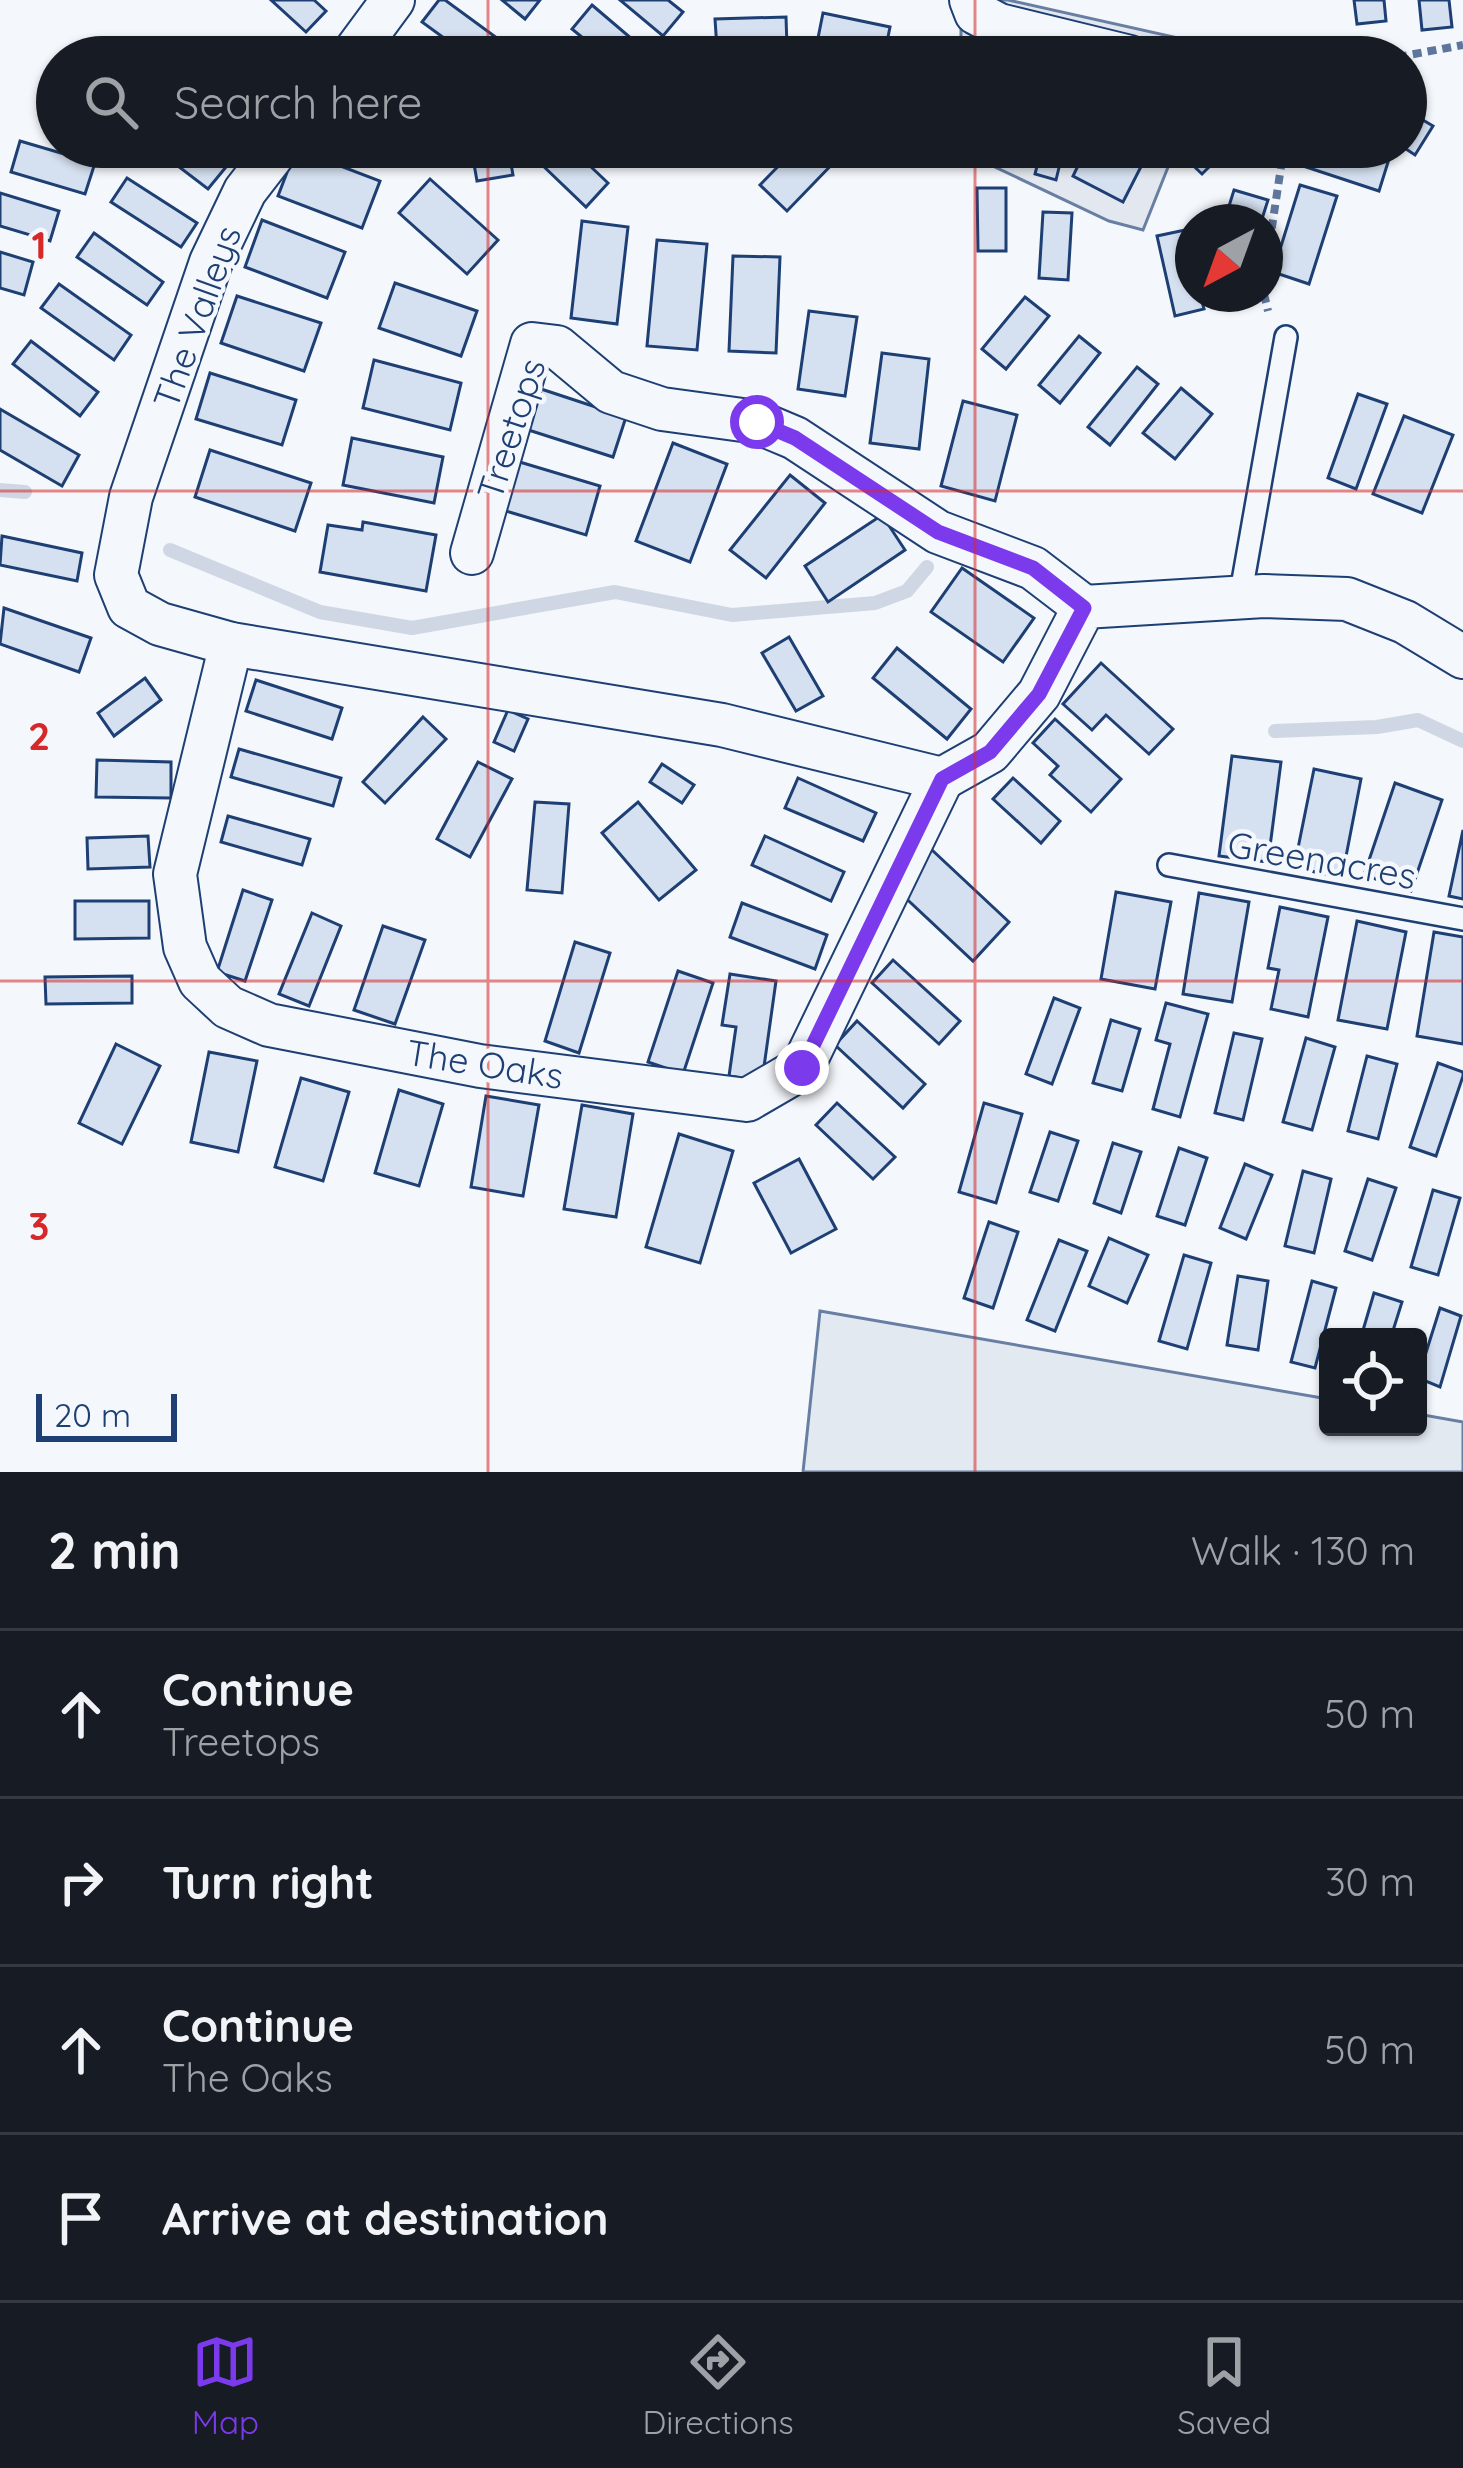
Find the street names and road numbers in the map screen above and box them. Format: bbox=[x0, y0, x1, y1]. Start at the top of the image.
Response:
street label: The Valleys bbox=[143, 219, 250, 414]
street label: Treetops bbox=[467, 353, 554, 505]
street label: Greenacres bbox=[1224, 821, 1420, 898]
street label: The Oaks bbox=[404, 1029, 566, 1098]

